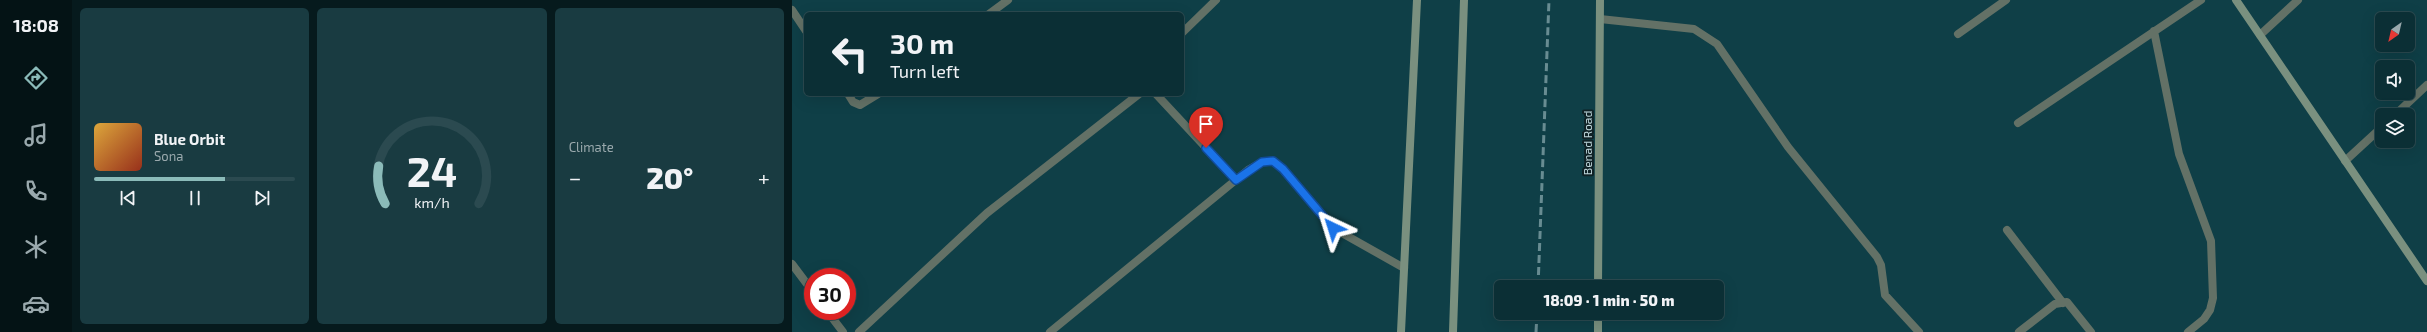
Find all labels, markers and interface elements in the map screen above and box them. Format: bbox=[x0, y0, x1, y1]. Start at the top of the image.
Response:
north arrow bbox=[2375, 12, 2415, 52]
map controls bbox=[2375, 12, 2415, 148]
text: 18:08 bbox=[13, 14, 59, 36]
text: 30 m bbox=[890, 26, 954, 60]
icon: left bbox=[824, 28, 876, 80]
text: Turn left bbox=[890, 60, 960, 82]
button: sound bbox=[2375, 60, 2415, 100]
icon: directions bbox=[22, 64, 50, 92]
pin bbox=[1189, 107, 1223, 148]
button: layers bbox=[2375, 108, 2415, 148]
street label: Benad Road bbox=[1580, 111, 1594, 175]
icon: arrive bbox=[1195, 113, 1217, 135]
icon: music bbox=[22, 121, 50, 149]
text: Blue Orbit bbox=[154, 130, 225, 148]
text: Climate bbox=[569, 139, 614, 155]
text: 24 bbox=[407, 145, 457, 195]
text: Sona bbox=[154, 148, 183, 164]
text: 20° bbox=[646, 159, 693, 195]
text: − bbox=[569, 164, 582, 190]
text: + bbox=[758, 164, 770, 190]
icon: phone bbox=[22, 177, 50, 205]
icon: previous bbox=[117, 187, 139, 209]
icon: pause bbox=[184, 187, 206, 209]
icon: next bbox=[251, 187, 273, 209]
text: km/h bbox=[414, 194, 450, 211]
position arrow bbox=[1312, 207, 1354, 249]
icon: climate bbox=[22, 233, 50, 261]
speed limit sign: 30 bbox=[804, 268, 856, 320]
icon: car bbox=[22, 290, 50, 318]
text: 18:09 · 1 min · 50 m bbox=[1544, 291, 1674, 309]

